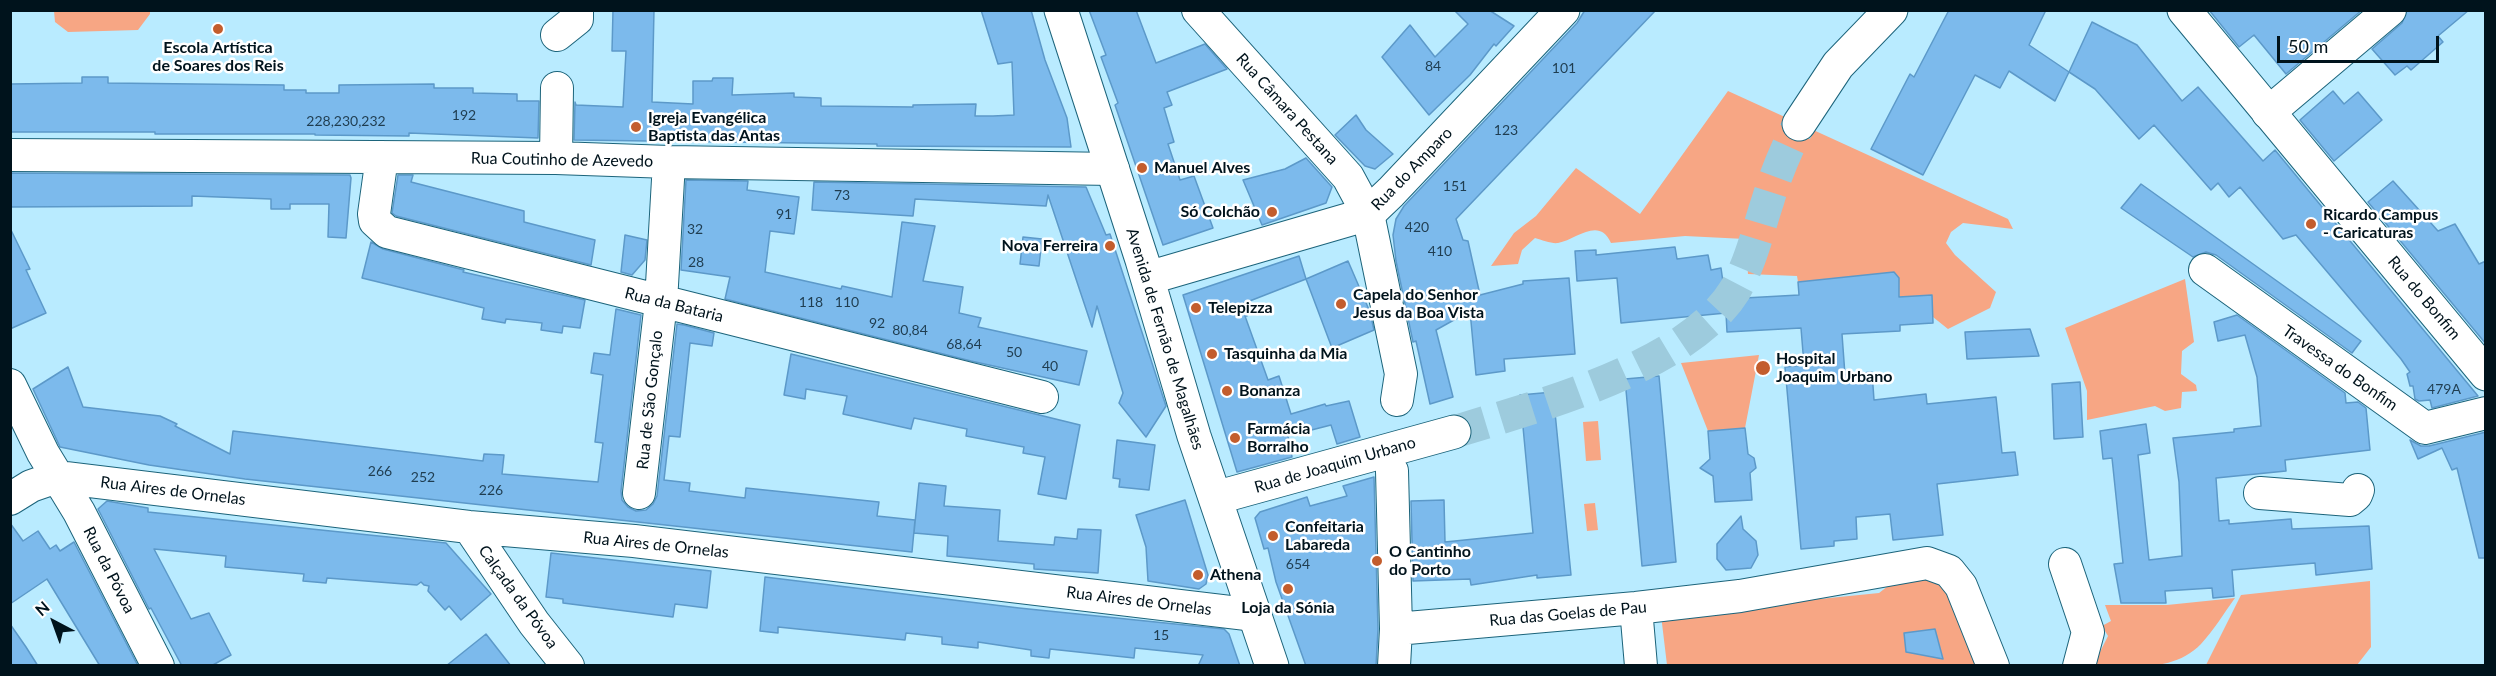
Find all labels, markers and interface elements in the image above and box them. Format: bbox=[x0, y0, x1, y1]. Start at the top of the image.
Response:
marker: Escola Artística de Soares dos Reis bbox=[211, 22, 225, 36]
scale bar bbox=[2280, 24, 2442, 62]
text: 50 m bbox=[2288, 35, 2328, 57]
place label: Escola Artística de Soares dos Reis bbox=[152, 38, 284, 76]
street label: Rua Câmara Pestana bbox=[1232, 49, 1342, 169]
house number: 84 bbox=[1425, 58, 1441, 74]
house number: 101 bbox=[1552, 60, 1576, 76]
house number: 192 bbox=[452, 107, 476, 123]
place label: Igreja Evangélica Baptista das Antas bbox=[648, 108, 780, 146]
house number: 228,230,232 bbox=[306, 113, 386, 129]
marker: Igreja Evangélica Baptista das Antas bbox=[629, 120, 643, 134]
house number: 123 bbox=[1494, 122, 1518, 138]
street label: Rua do Amparo bbox=[1367, 123, 1457, 215]
street label: Rua Coutinho de Azevedo bbox=[471, 149, 653, 171]
place label: Manuel Alves bbox=[1154, 158, 1250, 178]
marker: Manuel Alves bbox=[1135, 161, 1149, 175]
house number: 151 bbox=[1443, 178, 1467, 194]
house number: 73 bbox=[834, 187, 850, 203]
place label: Só Colchão bbox=[1181, 202, 1260, 222]
marker: Só Colchão bbox=[1265, 205, 1279, 219]
place label: Ricardo Campus - Caricaturas bbox=[2323, 205, 2438, 243]
house number: 91 bbox=[776, 206, 792, 222]
marker: Ricardo Campus - Caricaturas bbox=[2304, 217, 2318, 231]
house number: 420 bbox=[1405, 219, 1429, 235]
house number: 32 bbox=[687, 221, 703, 237]
street label: Avenida de Fernão de Magalhães bbox=[1122, 226, 1208, 452]
place label: Nova Ferreira bbox=[1002, 236, 1098, 256]
marker: Nova Ferreira bbox=[1103, 239, 1117, 253]
house number: 410 bbox=[1428, 243, 1452, 259]
street label: Rua do Bonfim bbox=[2383, 252, 2465, 344]
house number: 28 bbox=[688, 254, 704, 270]
street label: Rua da Bataria bbox=[623, 283, 725, 327]
place label: Capela do Senhor Jesus da Boa Vista bbox=[1353, 285, 1484, 323]
house number: 118 bbox=[799, 294, 823, 310]
house number: 110 bbox=[835, 294, 859, 310]
marker: Capela do Senhor Jesus da Boa Vista bbox=[1334, 297, 1348, 311]
place label: Telepizza bbox=[1208, 298, 1273, 318]
marker: Telepizza bbox=[1189, 301, 1203, 315]
house number: 92 bbox=[869, 315, 885, 331]
street label: Travessa do Bonfim bbox=[2279, 321, 2401, 415]
house number: 80,84 bbox=[892, 322, 928, 338]
street label: Rua de São Gonçalo bbox=[633, 329, 667, 471]
house number: 68,64 bbox=[946, 336, 982, 352]
house number: 50 bbox=[1006, 344, 1022, 360]
place label: Tasquinha da Mia bbox=[1224, 344, 1347, 364]
marker: Tasquinha da Mia bbox=[1205, 347, 1219, 361]
place label: Hospital Joaquim Urbano bbox=[1776, 349, 1892, 387]
house number: 40 bbox=[1042, 358, 1058, 374]
marker: Hospital Joaquim Urbano bbox=[1754, 359, 1772, 377]
place label: Bonanza bbox=[1239, 381, 1300, 401]
house number: 479A bbox=[2427, 381, 2461, 397]
marker: Bonanza bbox=[1220, 384, 1234, 398]
place label: Farmácia Borralho bbox=[1247, 419, 1310, 457]
marker: Farmácia Borralho bbox=[1228, 431, 1242, 445]
street label: Rua de Joaquim Urbano bbox=[1252, 433, 1418, 497]
house number: 266 bbox=[368, 463, 392, 479]
house number: 252 bbox=[411, 469, 435, 485]
street label: Rua Aires de Ornelas bbox=[99, 473, 247, 509]
house number: 226 bbox=[479, 482, 503, 498]
place label: Confeitaria Labareda bbox=[1285, 517, 1364, 555]
street label: Rua da Póvoa bbox=[79, 523, 139, 617]
street label: Rua Aires de Ornelas bbox=[582, 528, 730, 562]
marker: Confeitaria Labareda bbox=[1266, 529, 1280, 543]
street label: Calçada da Póvoa bbox=[474, 542, 562, 652]
place label: O Cantinho do Porto bbox=[1389, 542, 1471, 580]
marker: O Cantinho do Porto bbox=[1370, 554, 1384, 568]
house number: 654 bbox=[1286, 556, 1310, 572]
place label: Athena bbox=[1210, 565, 1261, 585]
marker: Athena bbox=[1191, 568, 1205, 582]
marker: Loja da Sónia bbox=[1281, 582, 1295, 596]
street label: Rua Aires de Ornelas bbox=[1065, 583, 1213, 619]
north arrow bbox=[24, 592, 84, 652]
text: N bbox=[31, 597, 53, 619]
place label: Loja da Sónia bbox=[1241, 598, 1335, 618]
street label: Rua das Goelas de Pau bbox=[1488, 598, 1648, 630]
house number: 15 bbox=[1153, 627, 1169, 643]

